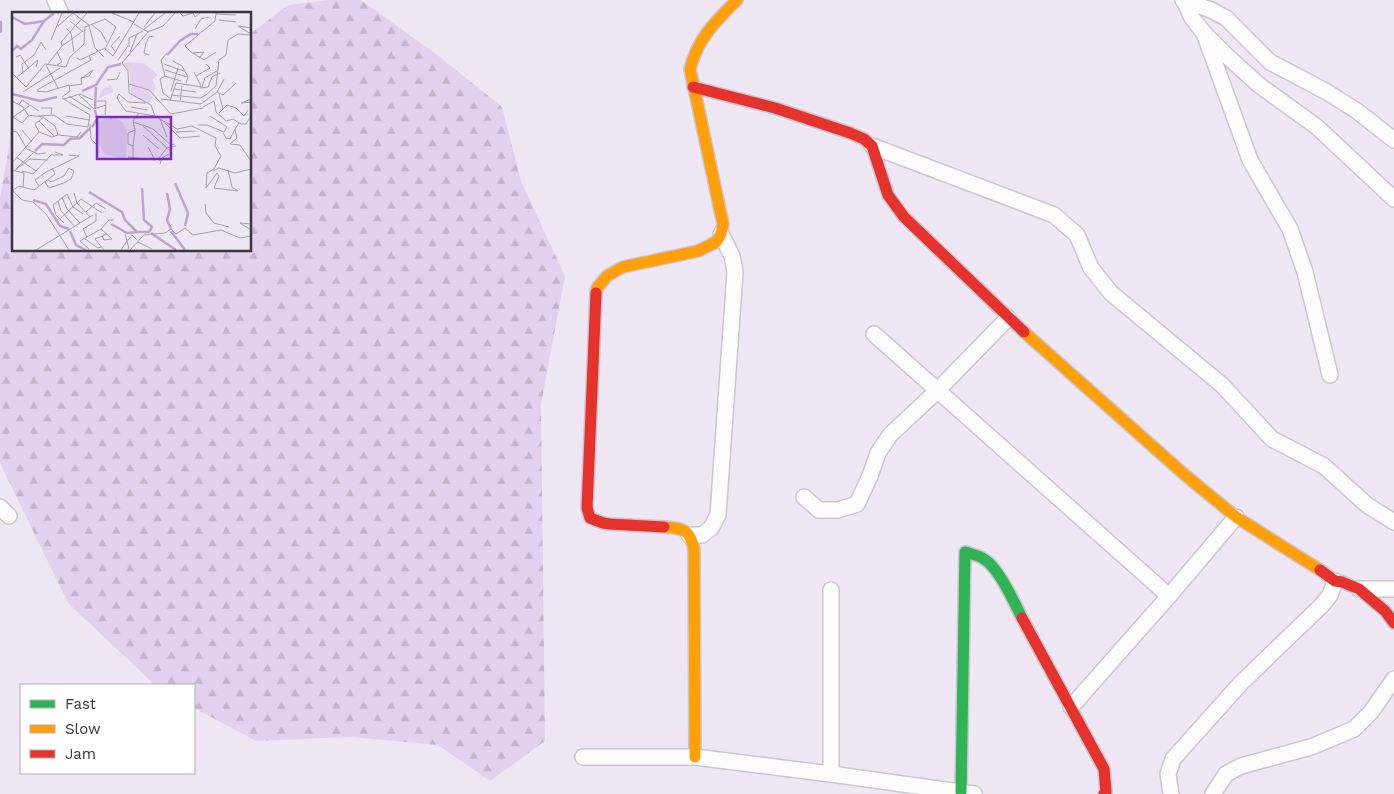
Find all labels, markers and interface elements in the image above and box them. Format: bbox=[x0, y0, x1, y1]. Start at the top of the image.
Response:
inset map bbox=[12, 12, 251, 251]
legend bbox=[20, 684, 195, 774]
text: Fast bbox=[65, 695, 97, 713]
text: Slow bbox=[65, 720, 101, 738]
text: Jam bbox=[65, 745, 96, 763]

